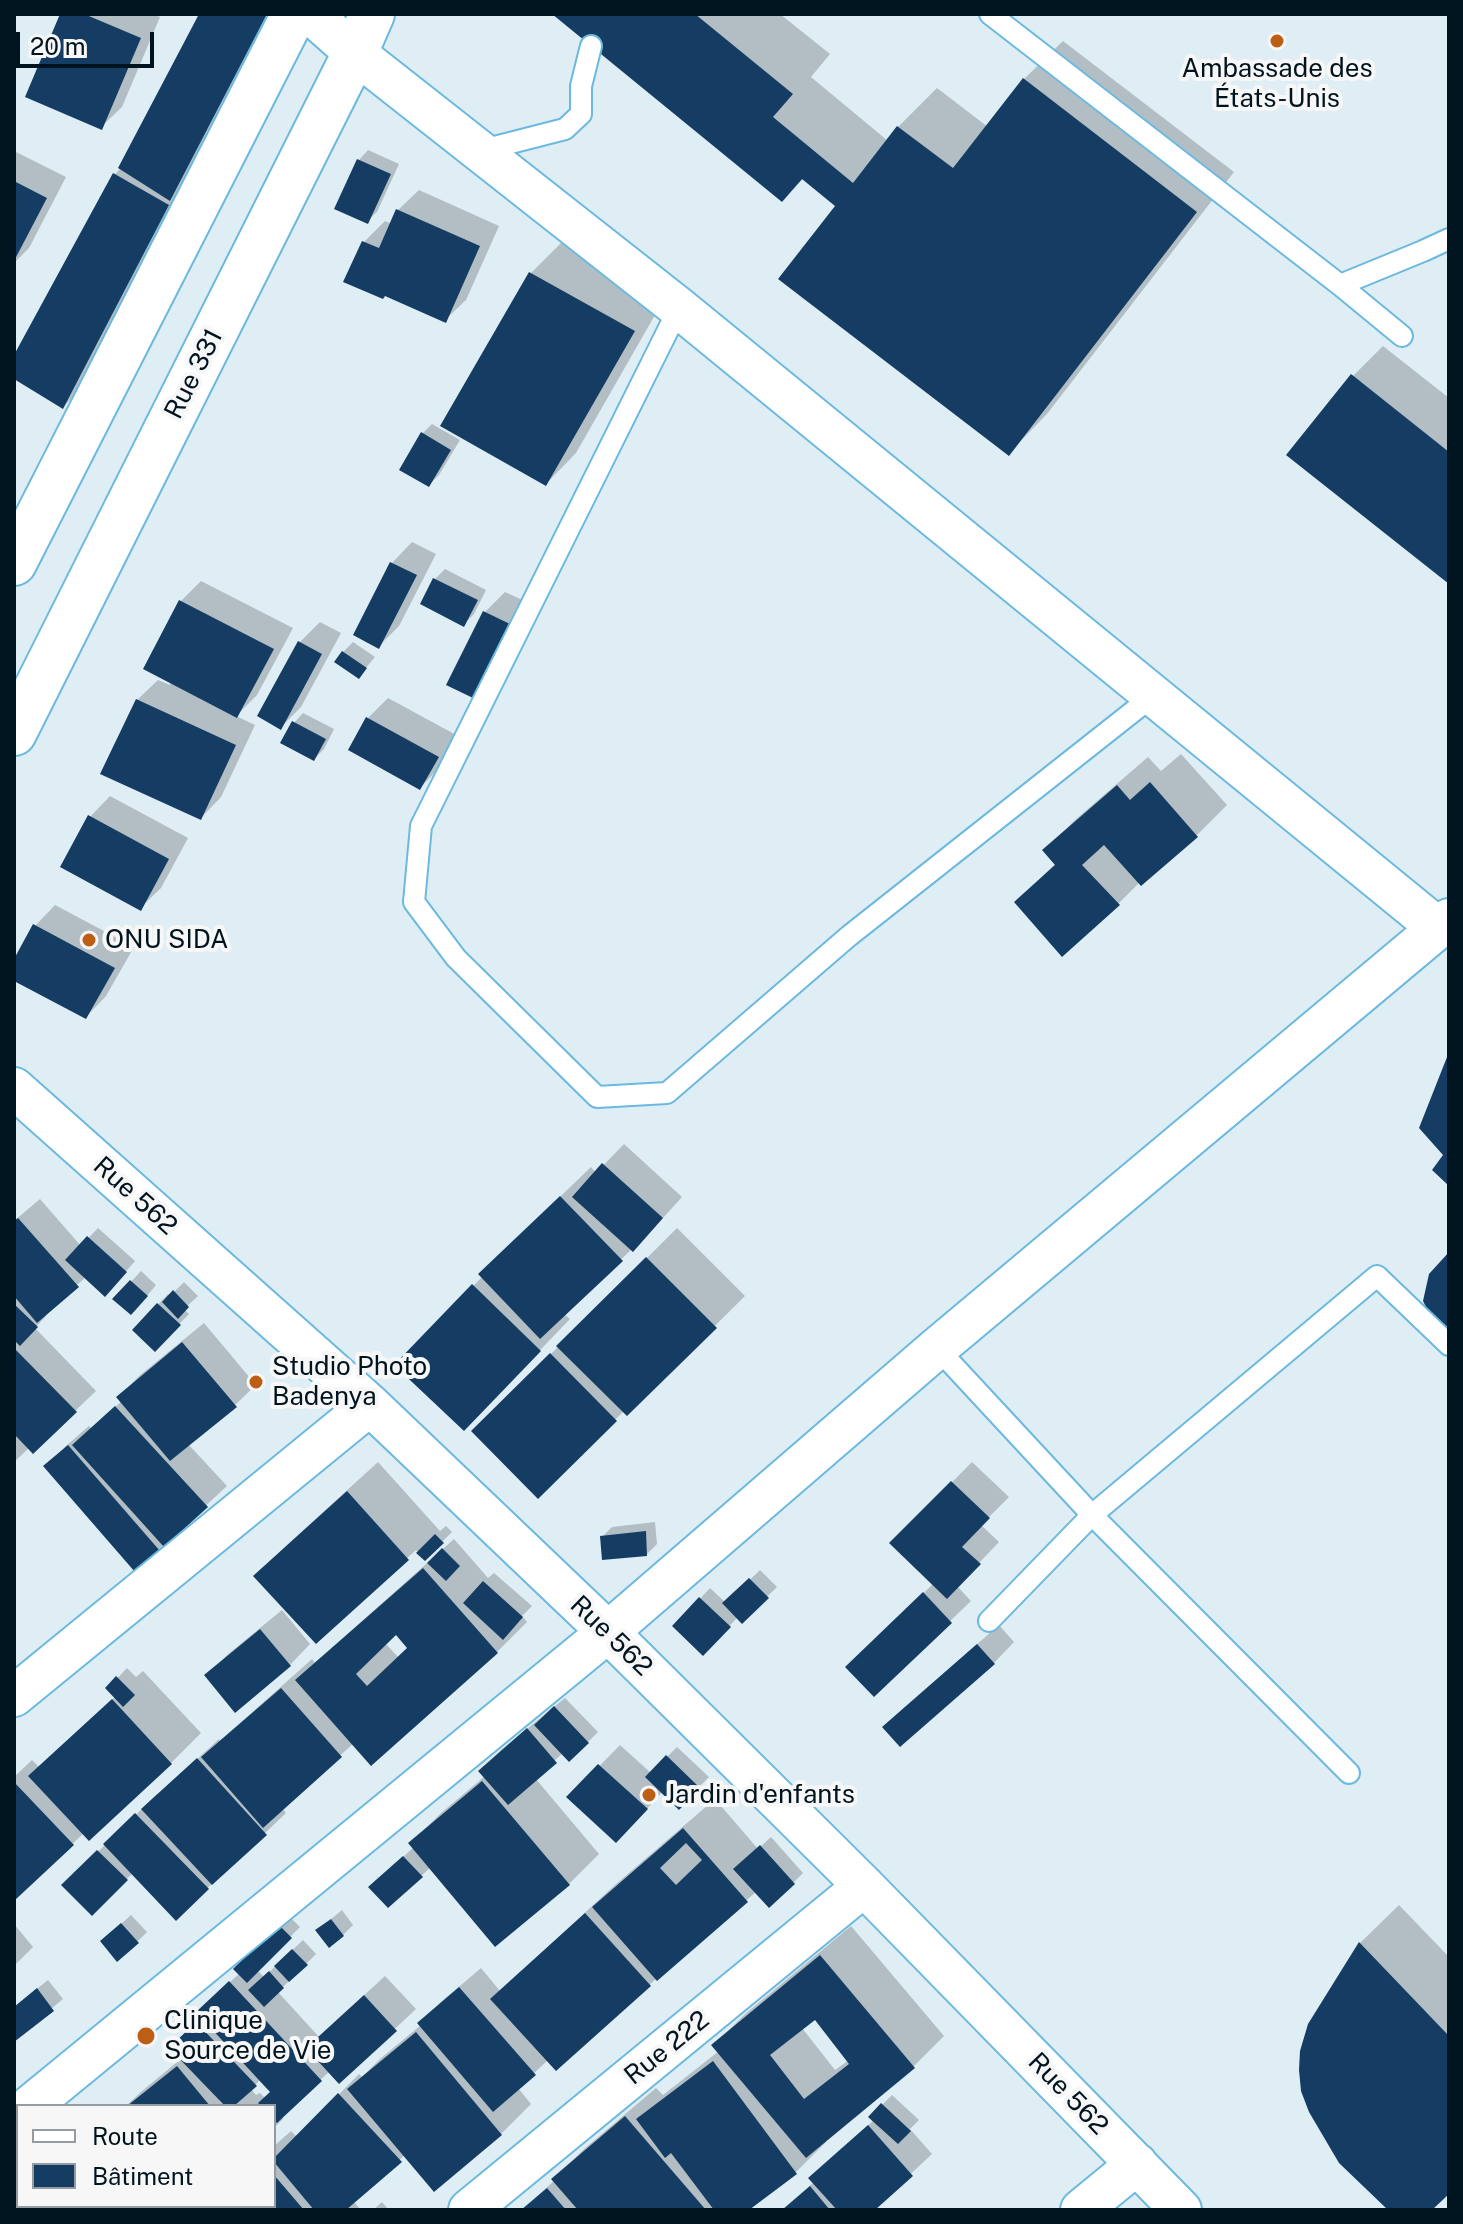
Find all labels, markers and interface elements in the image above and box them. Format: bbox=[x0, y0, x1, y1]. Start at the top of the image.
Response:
scale bar bbox=[20, 16, 158, 66]
text: 20 m bbox=[30, 32, 86, 60]
marker: Ambassade des États-Unis bbox=[1268, 32, 1286, 50]
place label: Ambassade des États-Unis bbox=[1181, 53, 1373, 114]
street label: Rue 331 bbox=[158, 324, 230, 424]
place label: ONU SIDA bbox=[105, 924, 229, 956]
marker: ONU SIDA bbox=[80, 931, 98, 949]
street label: Rue 562 bbox=[87, 1150, 183, 1242]
place label: Studio Photo Badenya bbox=[272, 1351, 427, 1412]
marker: Studio Photo Badenya bbox=[247, 1373, 265, 1391]
street label: Rue 562 bbox=[564, 1589, 658, 1683]
place label: Jardin d'enfants bbox=[665, 1779, 855, 1811]
marker: Jardin d'enfants bbox=[640, 1786, 658, 1804]
street label: Rue 222 bbox=[618, 2004, 716, 2092]
place label: Clinique Source de Vie bbox=[164, 2005, 332, 2066]
marker: Clinique Source de Vie bbox=[135, 2025, 157, 2047]
street label: Rue 562 bbox=[1021, 2047, 1115, 2141]
legend bbox=[16, 2104, 276, 2208]
text: Route bbox=[92, 2122, 158, 2150]
text: Bâtiment bbox=[92, 2162, 193, 2190]

